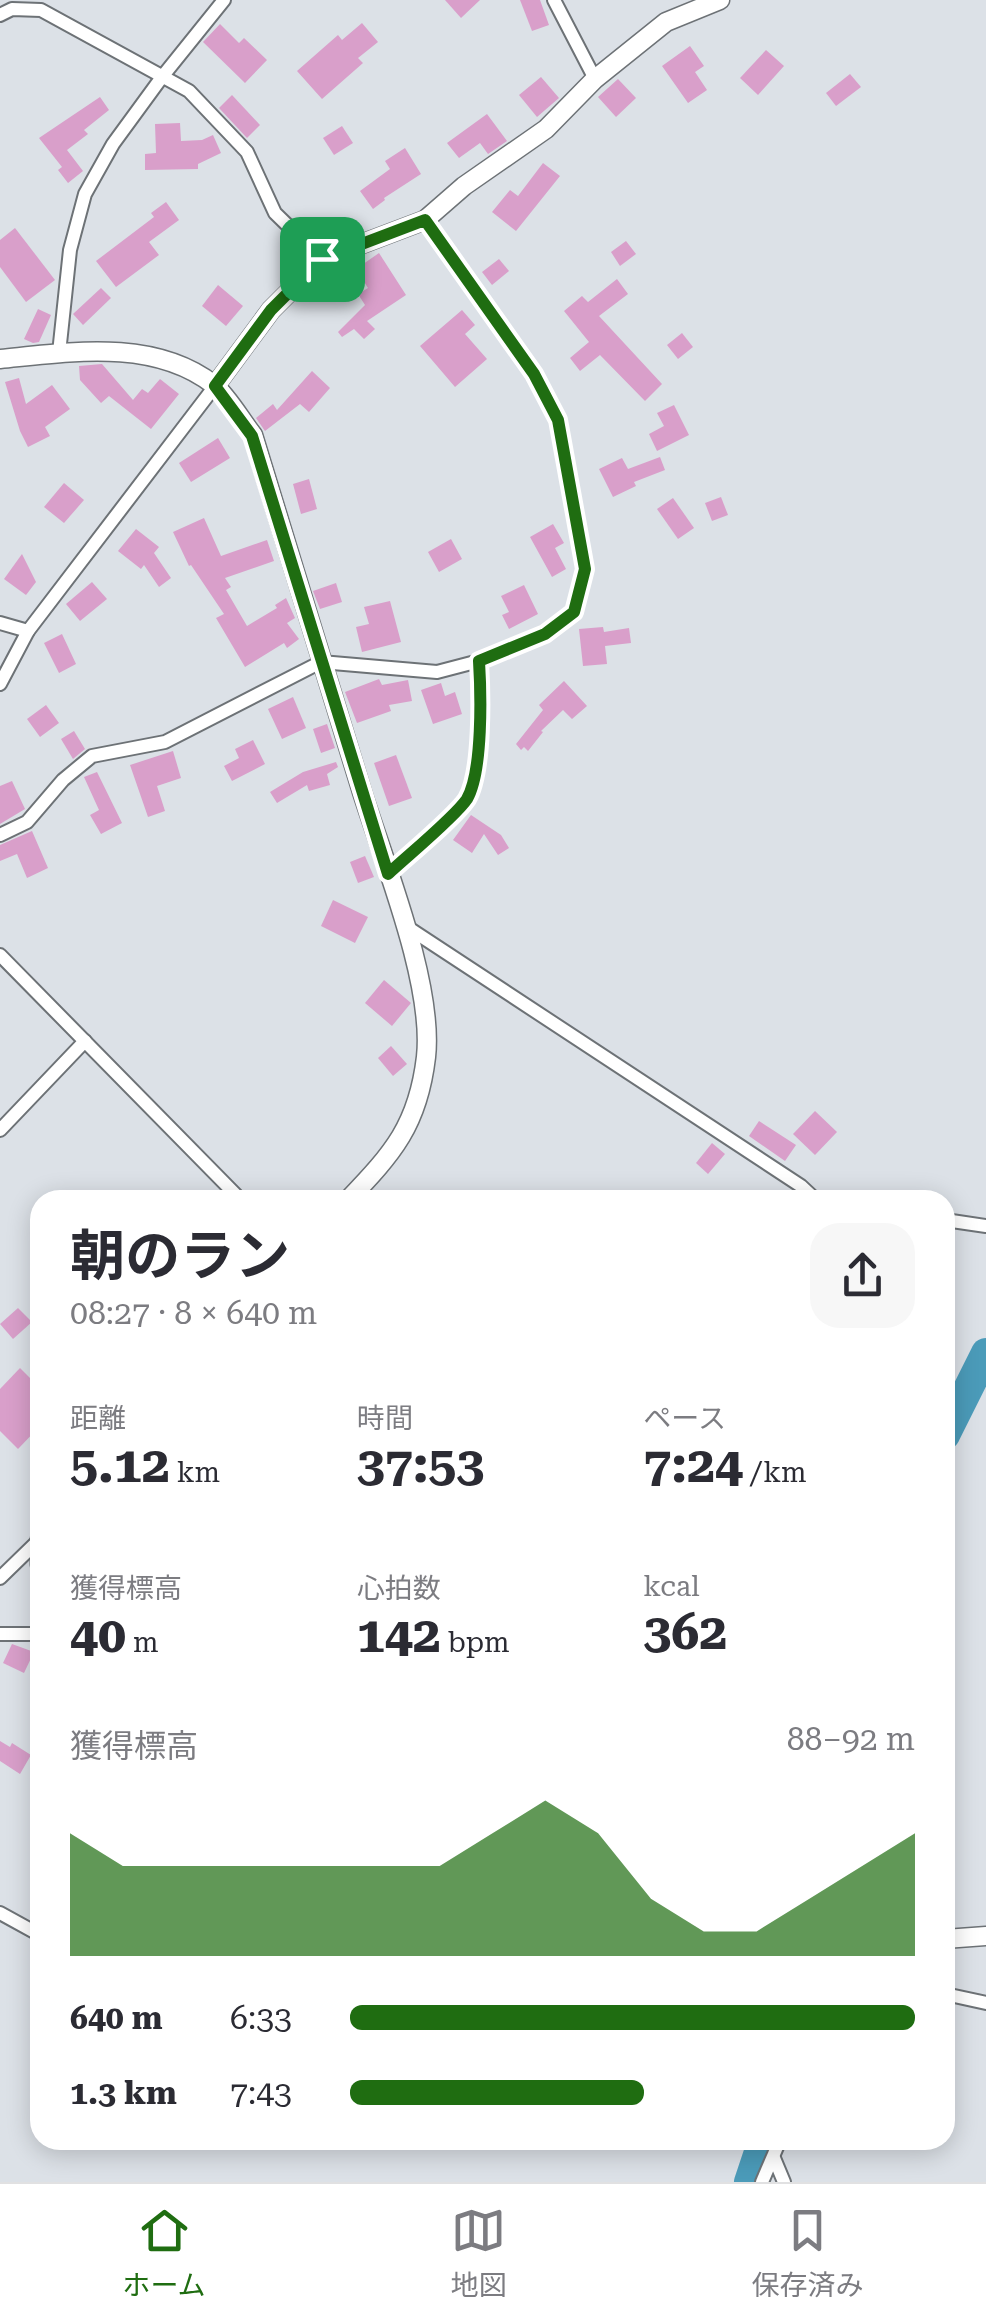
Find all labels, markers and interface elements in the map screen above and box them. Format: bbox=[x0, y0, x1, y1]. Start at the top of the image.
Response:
pin bbox=[280, 217, 365, 302]
icon: arrive bbox=[295, 232, 350, 287]
button: share bbox=[810, 1223, 915, 1328]
text: 朝のラン bbox=[70, 1224, 290, 1288]
text: 08:27 · 8 × 640 m bbox=[70, 1294, 317, 1332]
text: 距離 bbox=[70, 1402, 126, 1435]
text: 時間 bbox=[357, 1402, 413, 1435]
text: ペース bbox=[643, 1402, 726, 1435]
text: 5.12 bbox=[70, 1436, 170, 1494]
text: 37:53 bbox=[357, 1436, 484, 1494]
text: 7:24 bbox=[643, 1436, 743, 1494]
text: km bbox=[170, 1456, 220, 1489]
text: /km bbox=[743, 1456, 807, 1489]
text: kcal bbox=[643, 1570, 700, 1603]
text: 獲得標高 bbox=[70, 1572, 182, 1605]
text: 心拍数 bbox=[357, 1572, 441, 1605]
text: 362 bbox=[643, 1603, 727, 1661]
text: 40 bbox=[70, 1606, 126, 1664]
text: 142 bbox=[357, 1606, 441, 1664]
text: m bbox=[126, 1626, 159, 1659]
text: bpm bbox=[441, 1626, 510, 1659]
text: 88–92 m bbox=[787, 1720, 915, 1758]
text: 獲得標高 bbox=[70, 1727, 198, 1765]
text: 640 m bbox=[70, 1999, 163, 2037]
text: 6:33 bbox=[230, 1999, 292, 2037]
text: 1.3 km bbox=[70, 2074, 177, 2112]
text: 7:43 bbox=[230, 2074, 292, 2112]
tab: ホーム bbox=[122, 2203, 206, 2303]
tab: 地図 bbox=[451, 2203, 507, 2303]
tab: 保存済み bbox=[751, 2203, 864, 2303]

